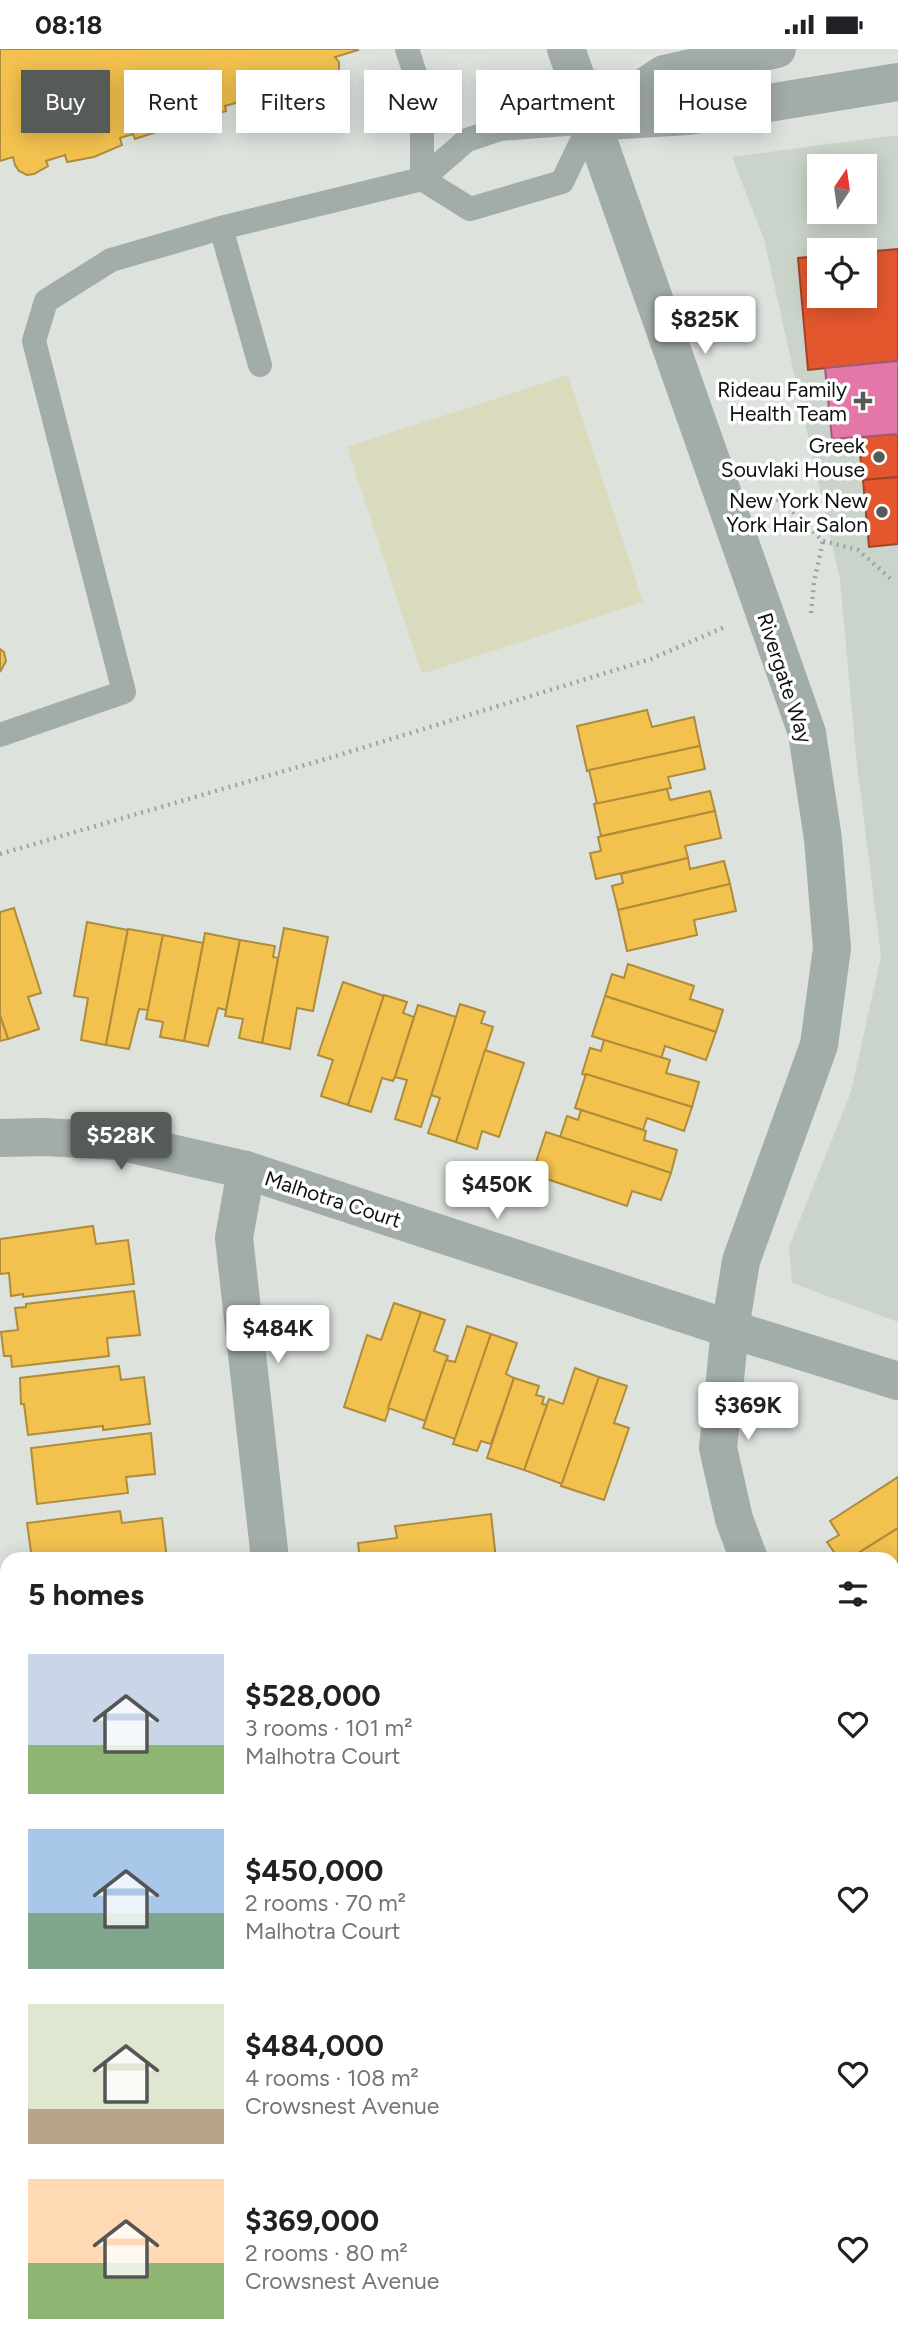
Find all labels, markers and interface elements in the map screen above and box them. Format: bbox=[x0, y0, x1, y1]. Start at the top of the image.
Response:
text: 08:18 bbox=[35, 9, 102, 41]
chip: Buy bbox=[21, 70, 110, 133]
chip: Rent bbox=[124, 70, 222, 133]
chip: Filters bbox=[236, 70, 350, 133]
chip: New bbox=[364, 70, 462, 133]
chip: Apartment bbox=[476, 70, 640, 133]
chip: House bbox=[654, 70, 771, 133]
north arrow bbox=[807, 154, 877, 224]
map controls bbox=[807, 154, 877, 308]
button: locate bbox=[807, 238, 877, 308]
pin: $825K bbox=[656, 296, 754, 356]
text: $825K bbox=[671, 305, 739, 333]
place label: Rideau Family Health Team bbox=[717, 377, 847, 426]
marker: Rideau Family Health Team bbox=[853, 391, 873, 411]
place label: Greek Souvlaki House bbox=[721, 433, 866, 482]
marker: Greek Souvlaki House bbox=[871, 449, 887, 465]
place label: New York New York Hair Salon bbox=[726, 488, 869, 537]
marker: New York New York Hair Salon bbox=[874, 504, 890, 520]
street label: Rivergate Way bbox=[752, 610, 818, 746]
pin: $528K bbox=[72, 1113, 170, 1172]
text: $528K bbox=[87, 1121, 155, 1149]
pin: $450K bbox=[448, 1161, 546, 1221]
street label: Malhotra Court bbox=[262, 1165, 404, 1233]
text: $450K bbox=[462, 1170, 532, 1198]
pin: $484K bbox=[229, 1305, 327, 1365]
text: $484K bbox=[242, 1314, 314, 1342]
pin: $369K bbox=[699, 1383, 797, 1442]
text: $369K bbox=[714, 1391, 782, 1419]
icon: filters bbox=[834, 1575, 872, 1613]
text: 5 homes bbox=[28, 1576, 144, 1613]
text: $528,000 bbox=[245, 1677, 381, 1714]
icon: home bbox=[84, 1682, 168, 1766]
icon: heart bbox=[834, 1705, 872, 1743]
text: 3 rooms · 101 m² bbox=[245, 1714, 412, 1742]
text: Malhotra Court bbox=[245, 1742, 401, 1770]
text: $450,000 bbox=[245, 1852, 384, 1889]
icon: home bbox=[84, 1857, 168, 1941]
icon: heart bbox=[834, 1880, 872, 1918]
text: 2 rooms · 70 m² bbox=[245, 1889, 406, 1917]
text: Malhotra Court bbox=[245, 1917, 401, 1945]
text: $484,000 bbox=[245, 2027, 384, 2064]
icon: home bbox=[84, 2032, 168, 2116]
icon: heart bbox=[834, 2055, 872, 2093]
text: 4 rooms · 108 m² bbox=[245, 2064, 419, 2092]
text: Crowsnest Avenue bbox=[245, 2092, 439, 2120]
text: $369,000 bbox=[245, 2202, 379, 2239]
icon: home bbox=[84, 2207, 168, 2291]
icon: heart bbox=[834, 2230, 872, 2268]
text: 2 rooms · 80 m² bbox=[245, 2239, 408, 2267]
text: Crowsnest Avenue bbox=[245, 2267, 439, 2295]

